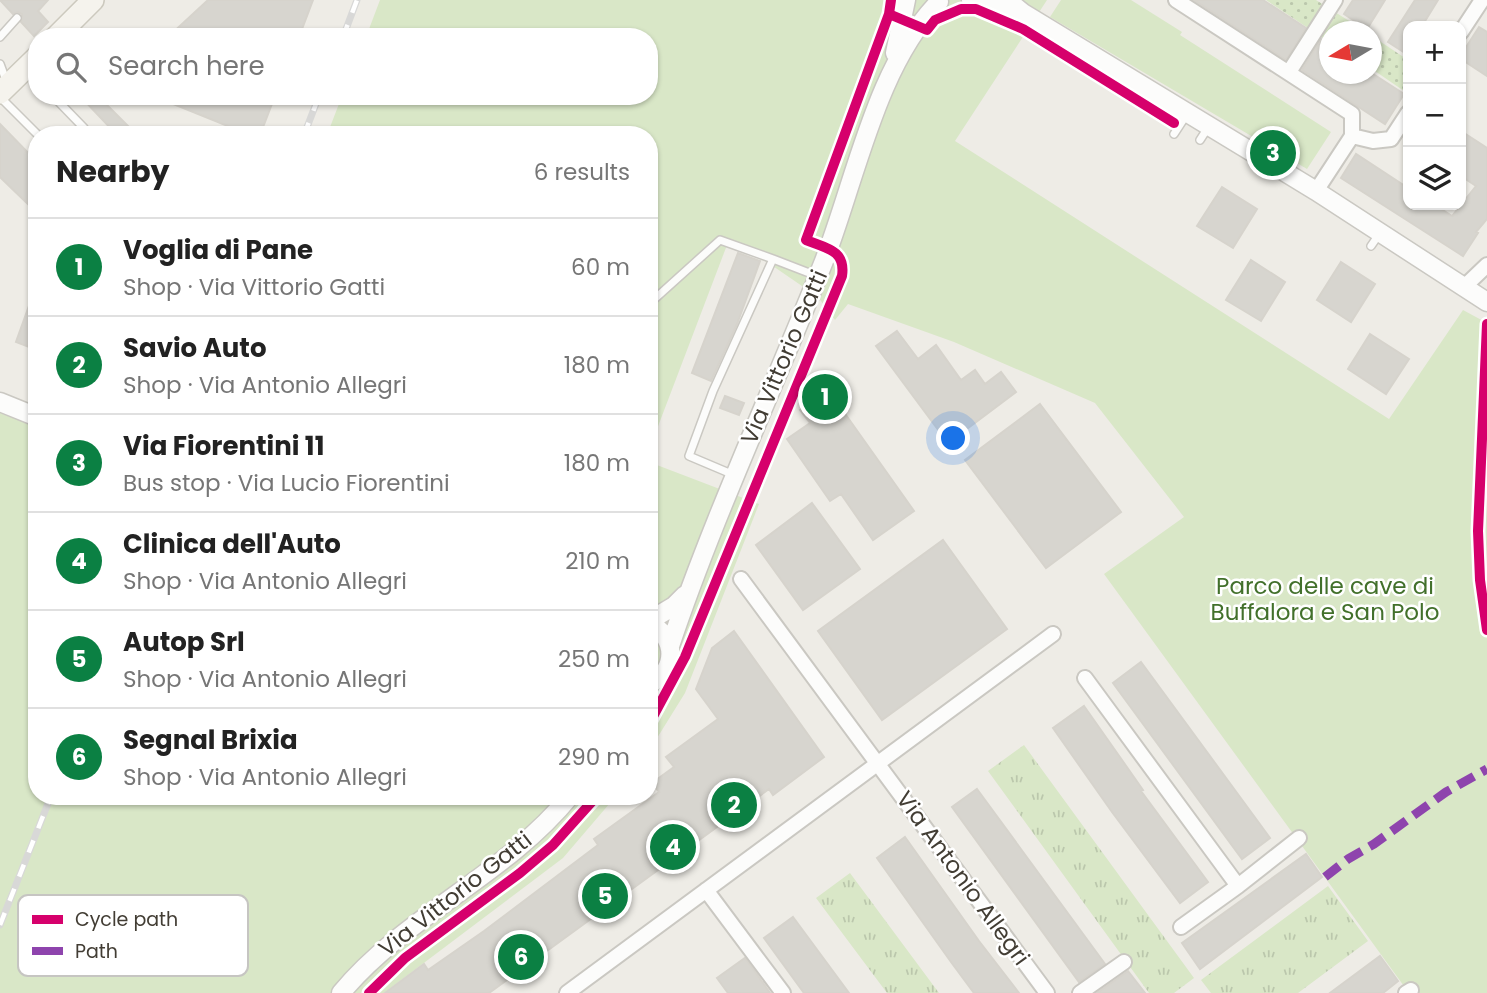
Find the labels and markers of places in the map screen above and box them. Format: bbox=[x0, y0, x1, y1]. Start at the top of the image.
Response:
pin: 3 bbox=[1250, 127, 1296, 179]
pin: 1 bbox=[802, 371, 848, 423]
pin: 2 bbox=[711, 779, 757, 831]
pin: 4 bbox=[650, 821, 696, 873]
pin: 5 bbox=[582, 870, 628, 922]
pin: 6 bbox=[498, 931, 544, 983]

